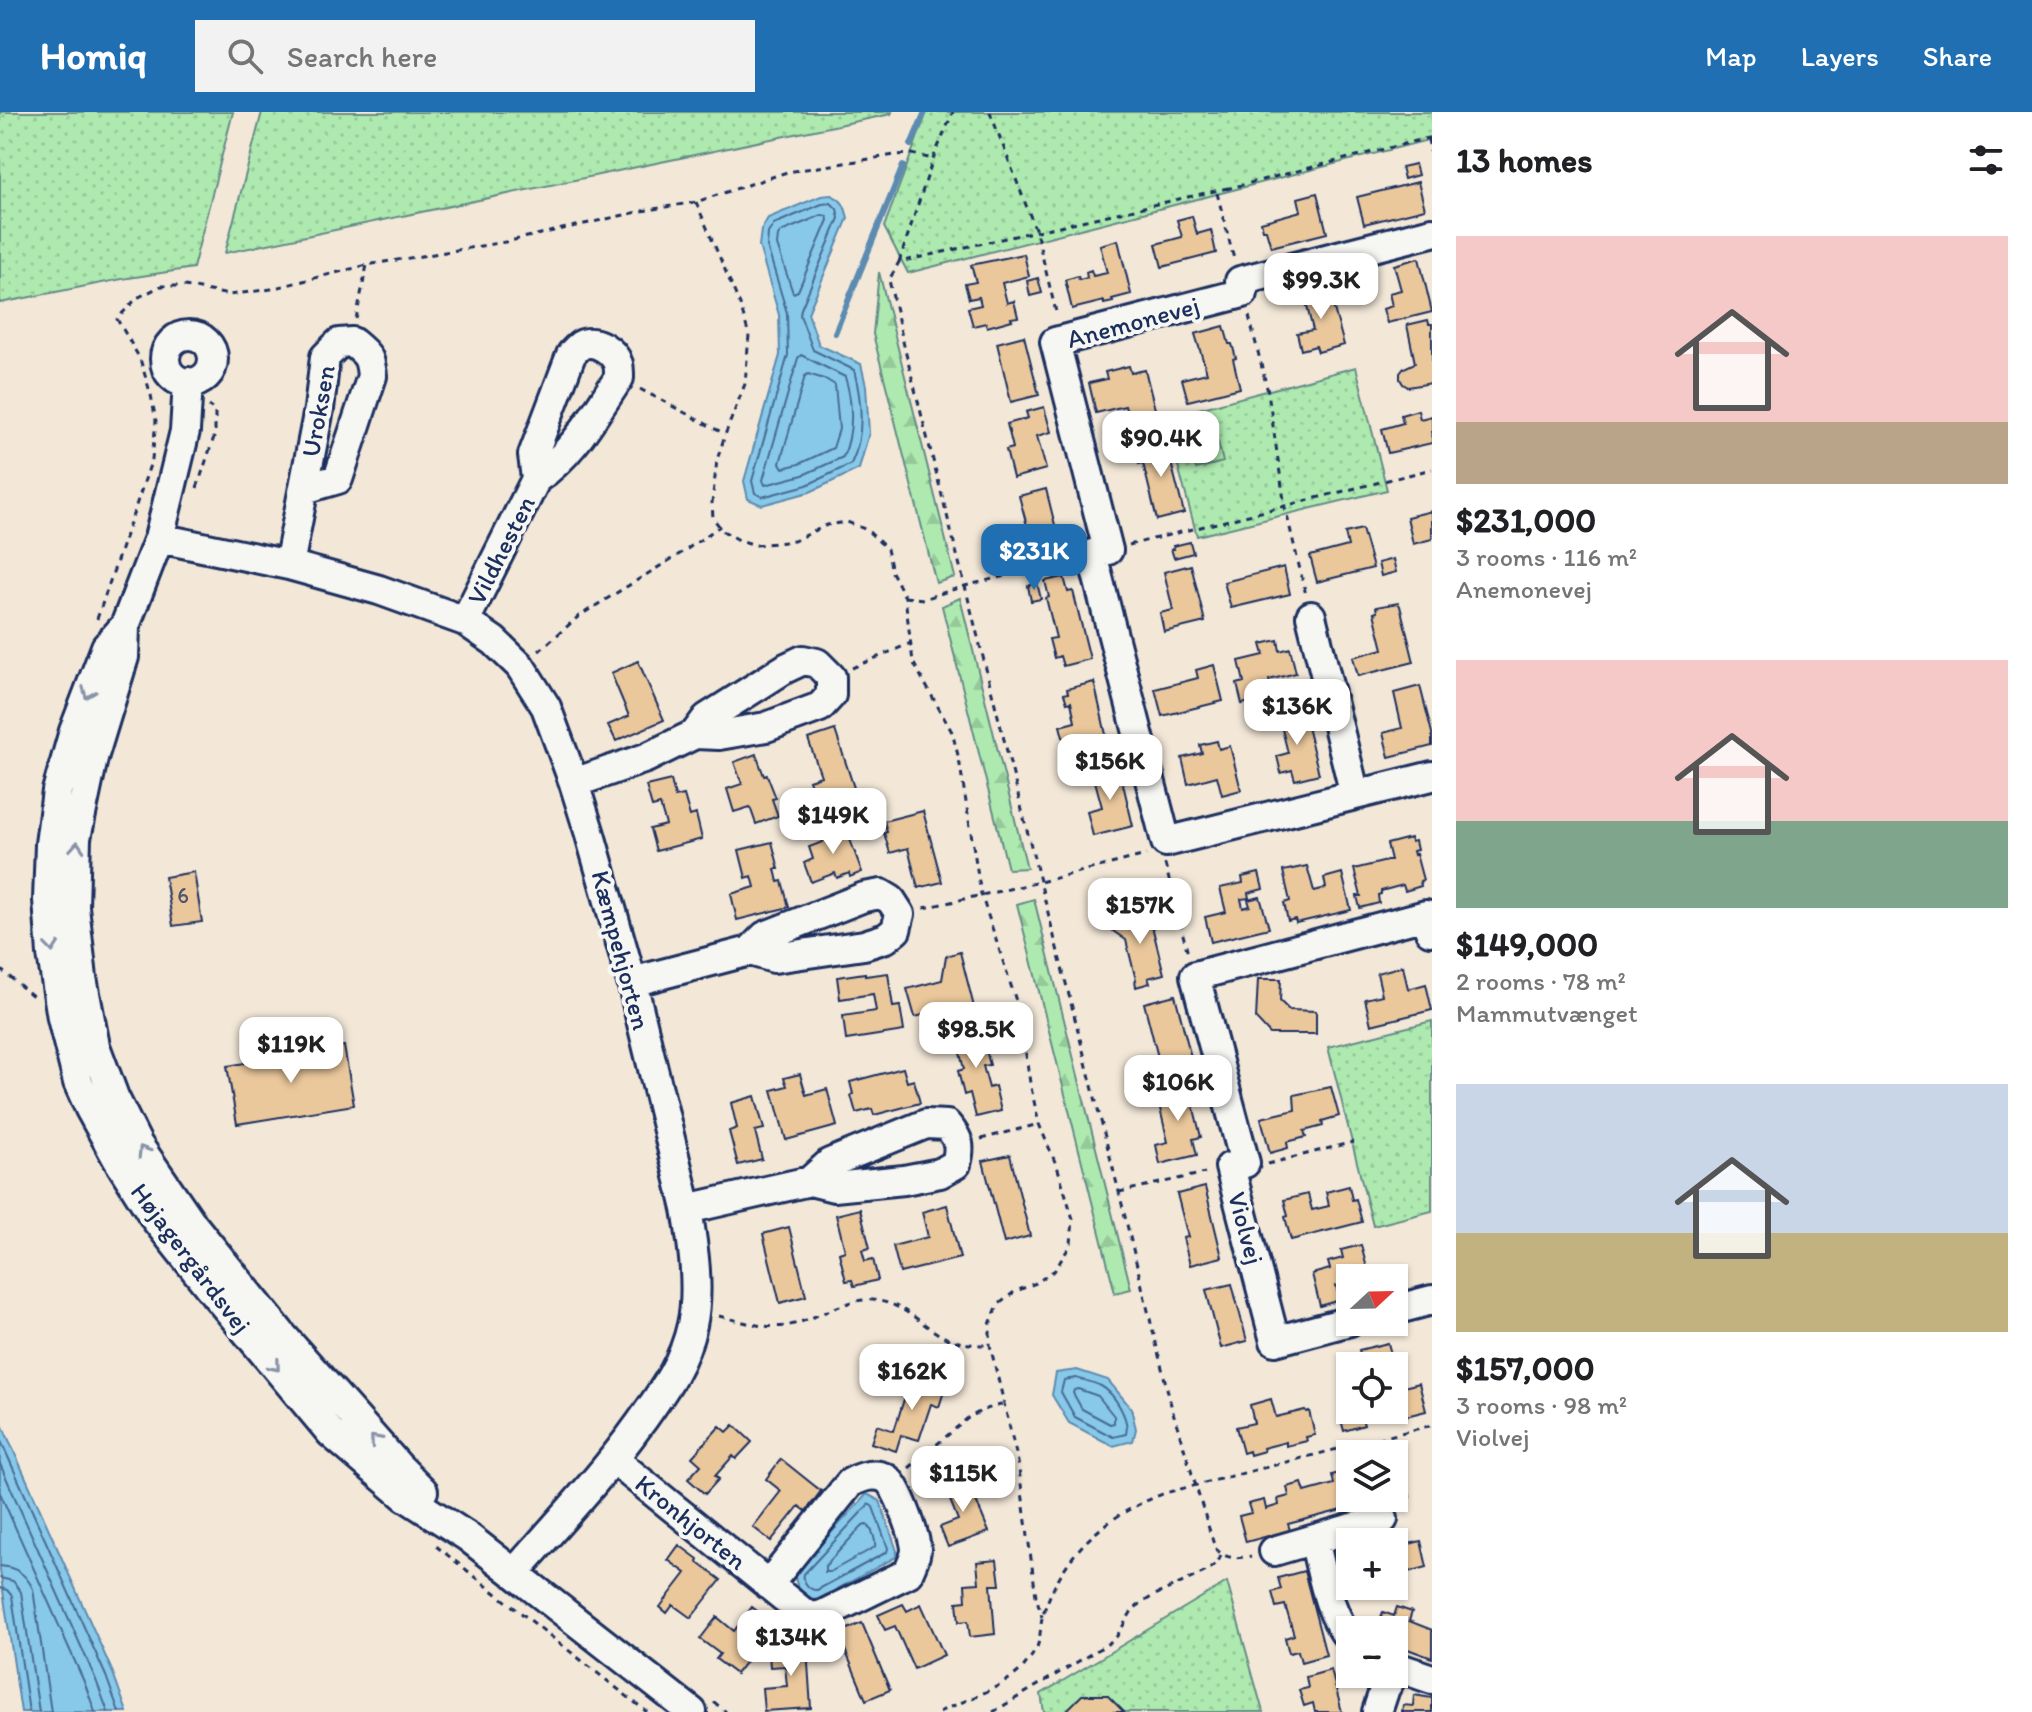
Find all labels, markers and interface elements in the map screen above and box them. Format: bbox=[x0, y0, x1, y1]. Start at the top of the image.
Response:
search box bbox=[195, 20, 755, 92]
text: Homiq bbox=[40, 33, 147, 79]
icon: search bbox=[223, 34, 267, 78]
text: Search here bbox=[287, 38, 437, 75]
text: Map bbox=[1705, 39, 1757, 73]
text: Layers bbox=[1801, 39, 1879, 73]
text: Share bbox=[1923, 39, 1992, 73]
icon: filters bbox=[1964, 138, 2008, 182]
text: 13 homes bbox=[1456, 140, 1592, 181]
pin: $99.3K bbox=[1256, 253, 1386, 321]
text: $99.3K bbox=[1282, 263, 1360, 295]
icon: home bbox=[1660, 288, 1804, 432]
street label: Anemonevej bbox=[1063, 289, 1203, 355]
street label: Uroksen bbox=[294, 362, 342, 460]
pin: $90.4K bbox=[1096, 411, 1226, 479]
text: $90.4K bbox=[1120, 421, 1202, 453]
street label: Vildhesten bbox=[460, 490, 542, 610]
text: $231,000 bbox=[1456, 500, 1596, 541]
pin: $231K bbox=[978, 524, 1090, 592]
text: $231K bbox=[999, 534, 1069, 566]
text: 3 rooms · 116 m² bbox=[1456, 541, 1637, 573]
text: Anemonevej bbox=[1456, 573, 1592, 605]
pin: $136K bbox=[1241, 679, 1353, 747]
one-way arrow bbox=[81, 685, 98, 699]
text: $136K bbox=[1262, 689, 1332, 721]
icon: home bbox=[1660, 712, 1804, 856]
pin: $156K bbox=[1054, 734, 1166, 802]
text: $156K bbox=[1075, 744, 1145, 776]
pin: $149K bbox=[777, 788, 889, 856]
text: $149K bbox=[797, 798, 869, 830]
one-way arrow bbox=[68, 840, 85, 853]
street label: Kæmpehjorten bbox=[584, 867, 658, 1033]
pin: $157K bbox=[1084, 878, 1196, 946]
house number: 6 bbox=[177, 882, 189, 909]
text: $157K bbox=[1106, 888, 1174, 920]
text: $149,000 bbox=[1456, 924, 1598, 965]
one-way arrow bbox=[43, 941, 60, 954]
text: 2 rooms · 78 m² bbox=[1456, 965, 1626, 997]
text: Mammutvænget bbox=[1456, 997, 1638, 1029]
pin: $98.5K bbox=[911, 1002, 1041, 1070]
text: $98.5K bbox=[937, 1012, 1015, 1044]
pin: $119K bbox=[235, 1017, 347, 1085]
text: $119K bbox=[257, 1027, 325, 1059]
pin: $106K bbox=[1122, 1055, 1234, 1123]
text: $106K bbox=[1142, 1065, 1214, 1097]
icon: home bbox=[1660, 1136, 1804, 1280]
one-way arrow bbox=[137, 1145, 152, 1159]
street label: Højagergårdsvej bbox=[124, 1176, 258, 1340]
street label: Violvej bbox=[1221, 1188, 1271, 1268]
north arrow bbox=[1336, 1264, 1408, 1336]
map controls bbox=[1336, 1264, 1408, 1688]
pin: $162K bbox=[856, 1344, 968, 1412]
text: $157,000 bbox=[1456, 1348, 1595, 1389]
button: locate bbox=[1336, 1352, 1408, 1424]
text: $162K bbox=[877, 1354, 947, 1386]
one-way arrow bbox=[265, 1356, 280, 1371]
text: 3 rooms · 98 m² bbox=[1456, 1389, 1627, 1421]
text: Violvej bbox=[1456, 1421, 1530, 1453]
one-way arrow bbox=[371, 1435, 385, 1450]
button: layers bbox=[1336, 1440, 1408, 1512]
pin: $115K bbox=[907, 1446, 1019, 1514]
text: $115K bbox=[929, 1456, 997, 1488]
street label: Kronhjorten bbox=[629, 1467, 753, 1577]
button: + bbox=[1336, 1528, 1408, 1600]
pin: $134K bbox=[735, 1610, 847, 1678]
button: − bbox=[1336, 1616, 1408, 1688]
text: $134K bbox=[755, 1620, 827, 1652]

